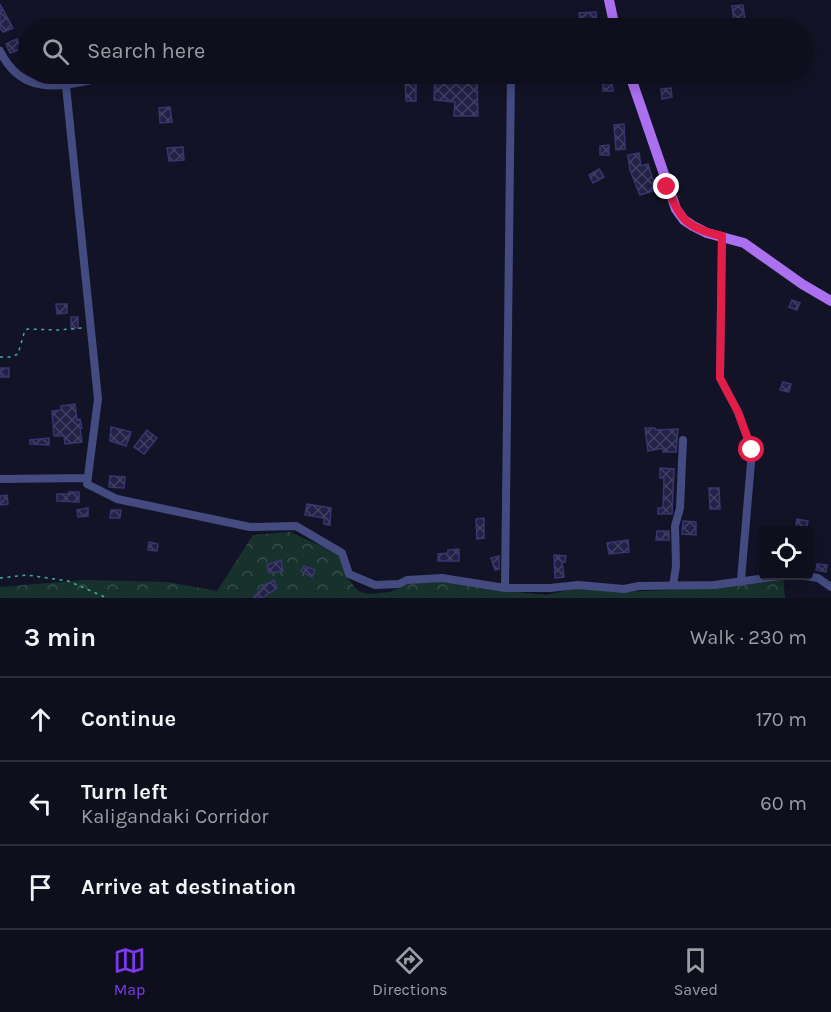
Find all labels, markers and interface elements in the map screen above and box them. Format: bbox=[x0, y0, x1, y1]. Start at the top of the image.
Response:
search box bbox=[18, 18, 813, 84]
icon: search bbox=[39, 35, 72, 68]
text: Search here bbox=[87, 38, 205, 64]
route end bbox=[653, 173, 679, 199]
route start bbox=[738, 436, 764, 462]
map controls bbox=[759, 526, 813, 580]
button: locate bbox=[759, 526, 813, 580]
text: 3 min bbox=[24, 622, 96, 653]
text: Walk · 230 m bbox=[690, 626, 807, 649]
icon: ahead bbox=[24, 703, 57, 736]
text: Continue bbox=[81, 706, 176, 732]
text: 170 m bbox=[756, 708, 807, 731]
text: Turn left bbox=[81, 779, 168, 805]
icon: left bbox=[24, 787, 57, 820]
text: 60 m bbox=[760, 792, 807, 815]
text: Kaligandaki Corridor bbox=[81, 805, 269, 828]
icon: arrive bbox=[24, 871, 57, 904]
text: Arrive at destination bbox=[81, 874, 296, 900]
tab: Map bbox=[113, 944, 146, 999]
tab: Directions bbox=[372, 944, 447, 999]
tab: Saved bbox=[674, 944, 718, 999]

